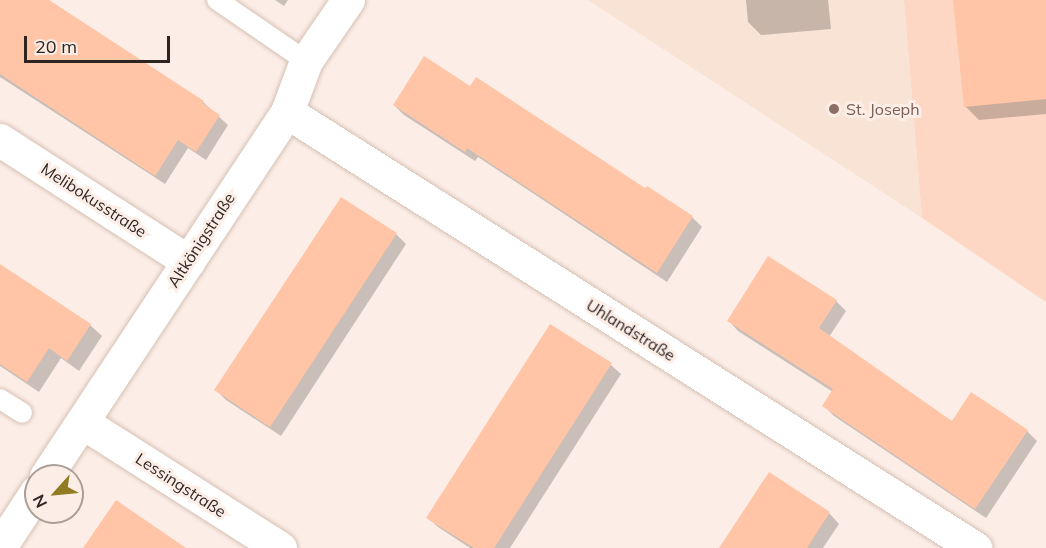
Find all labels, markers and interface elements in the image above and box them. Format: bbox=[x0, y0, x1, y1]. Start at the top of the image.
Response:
scale bar bbox=[27, 24, 172, 62]
text: 20 m bbox=[35, 35, 77, 58]
place label: St. Joseph bbox=[846, 99, 920, 119]
marker: St. Joseph bbox=[827, 102, 841, 116]
street label: Melibokusstraße bbox=[38, 159, 150, 241]
street label: Altkönigstraße bbox=[163, 189, 239, 291]
street label: Uhlandstraße bbox=[583, 295, 679, 365]
street label: Lessingstraße bbox=[132, 449, 230, 521]
north arrow bbox=[24, 464, 84, 524]
text: N bbox=[28, 491, 51, 511]

